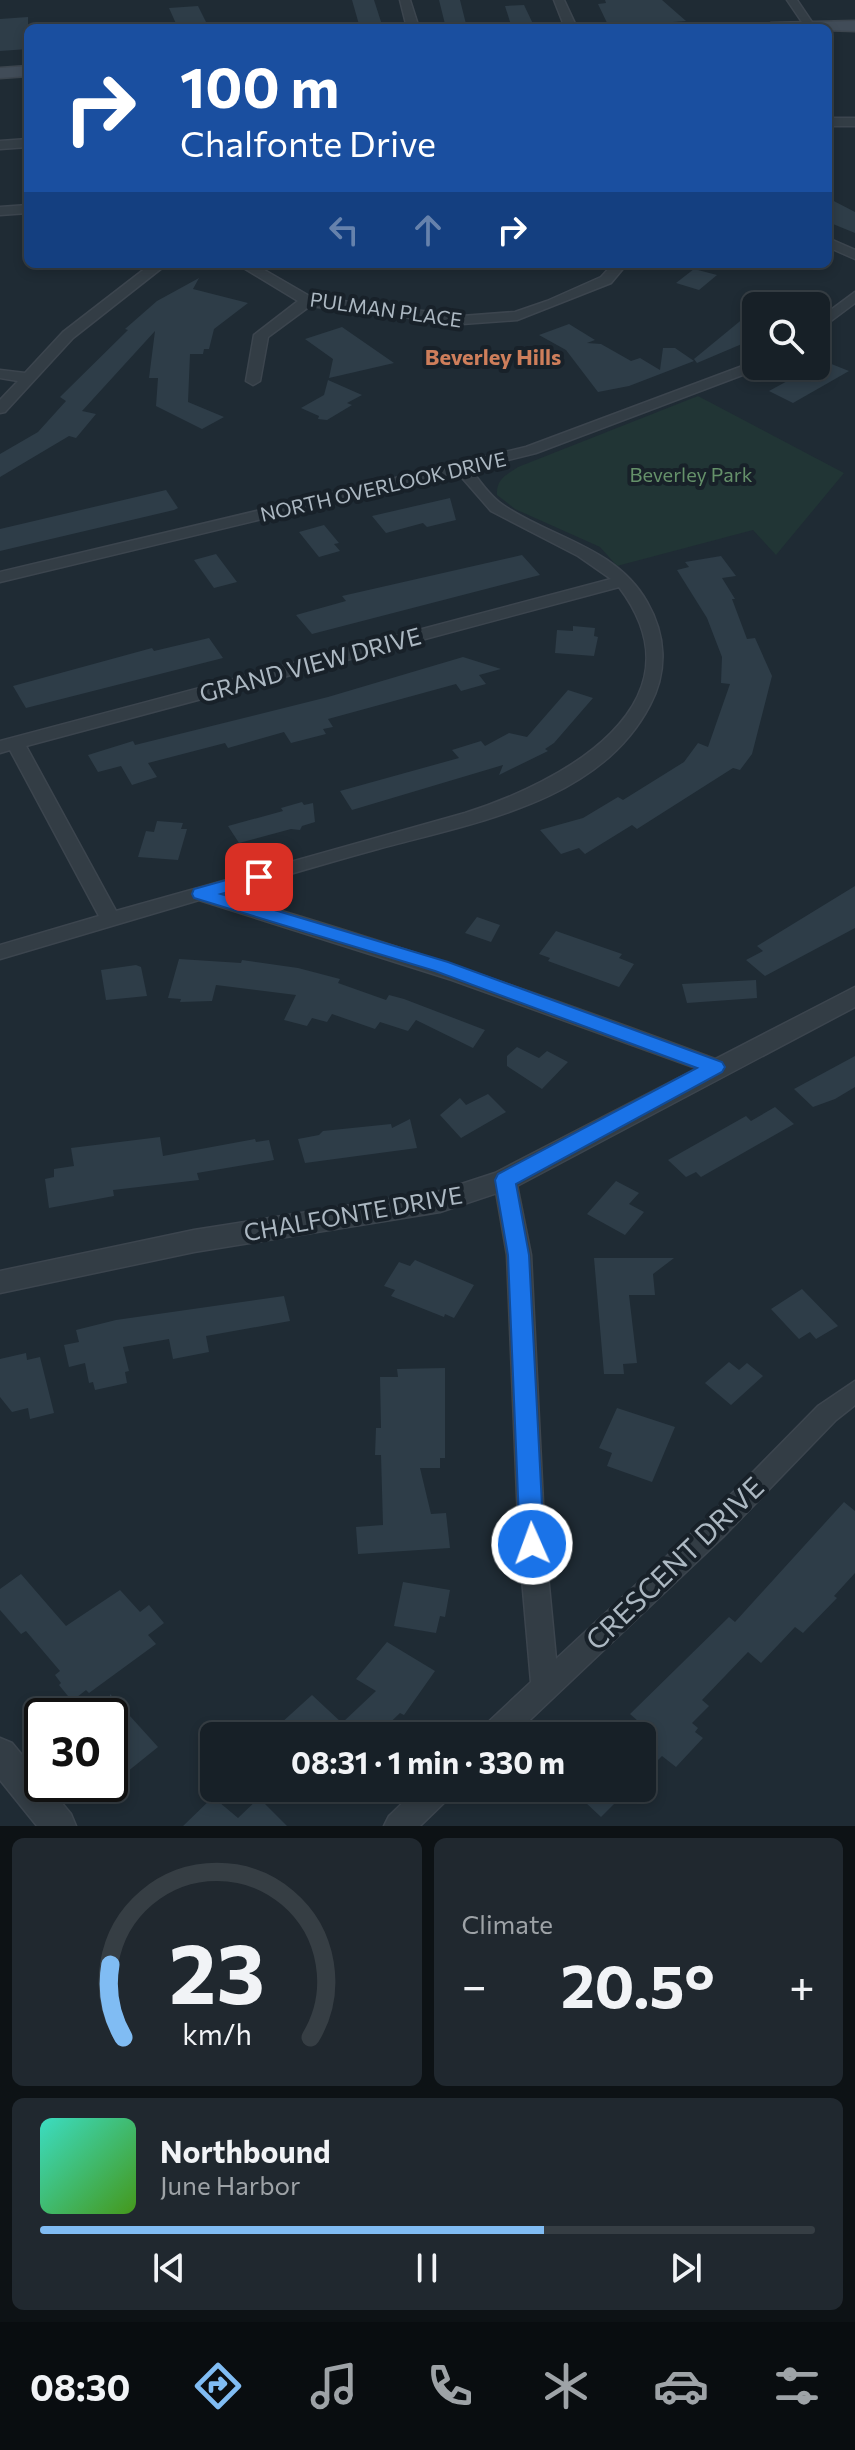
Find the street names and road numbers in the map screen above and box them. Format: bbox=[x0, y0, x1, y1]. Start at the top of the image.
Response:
street label: PULMAN PLACE bbox=[308, 286, 464, 332]
street label: NORTH OVERLOOK DRIVE bbox=[258, 446, 508, 526]
street label: GRAND VIEW DRIVE bbox=[196, 620, 424, 708]
street label: CHALFONTE DRIVE bbox=[241, 1179, 465, 1247]
street label: CRESCENT DRIVE bbox=[578, 1469, 770, 1657]

